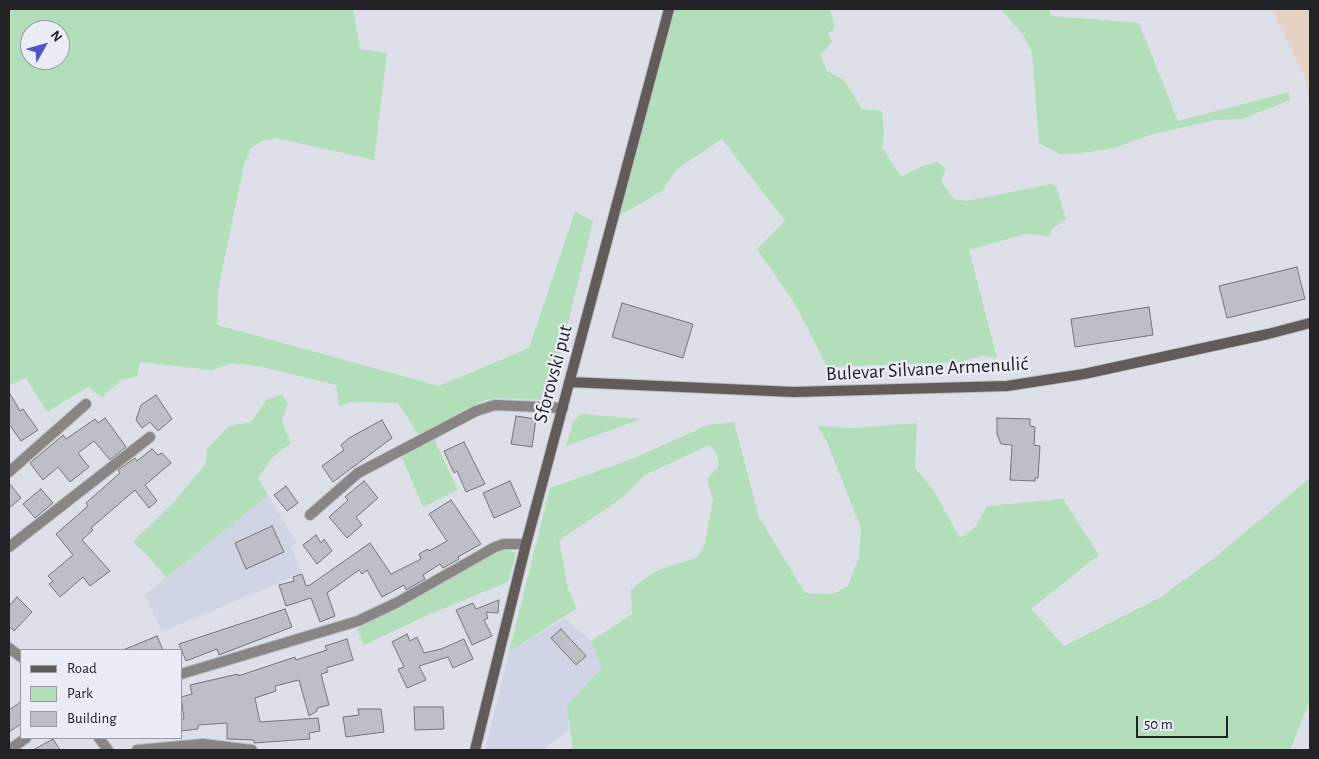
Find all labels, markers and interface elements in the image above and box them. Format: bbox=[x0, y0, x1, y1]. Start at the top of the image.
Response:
north arrow bbox=[20, 20, 70, 70]
text: N bbox=[48, 28, 65, 45]
street label: Sforovski put bbox=[528, 322, 578, 426]
street label: Bulevar Silvane Armenulić bbox=[825, 352, 1029, 386]
legend bbox=[20, 649, 182, 739]
text: Road bbox=[67, 661, 97, 676]
text: Park bbox=[67, 686, 93, 701]
scale bar bbox=[1139, 706, 1232, 738]
text: Building bbox=[67, 711, 117, 726]
text: 50 m bbox=[1144, 717, 1173, 732]

